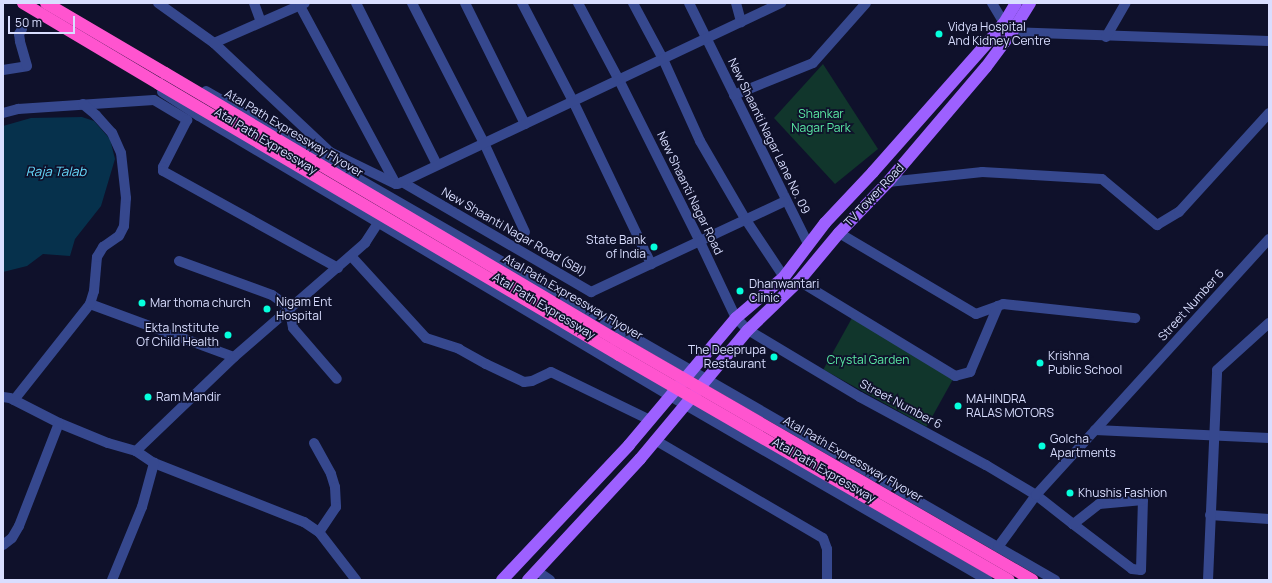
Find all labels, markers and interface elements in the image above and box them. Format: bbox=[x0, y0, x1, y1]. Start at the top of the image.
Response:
scale bar bbox=[10, 8, 77, 34]
text: 50 m bbox=[15, 14, 42, 31]
place label: Vidya Hospital And Kidney Centre bbox=[948, 20, 1051, 48]
marker: Vidya Hospital And Kidney Centre bbox=[933, 28, 945, 40]
street label: New Shaanti Nagar Lane No. 09 bbox=[725, 56, 813, 216]
street label: Atal Path Expressway Flyover bbox=[222, 86, 366, 180]
street label: Atal Path Expressway bbox=[212, 105, 320, 177]
park label: Shankar Nagar Park bbox=[791, 107, 851, 135]
street label: New Shaanti Nagar Road bbox=[654, 129, 726, 257]
street label: TV Tower Road bbox=[841, 160, 907, 230]
water label: Raja Talab bbox=[26, 163, 86, 179]
street label: New Shaanti Nagar Road (SBI) bbox=[439, 184, 589, 280]
place label: State Bank of India bbox=[586, 233, 646, 261]
marker: State Bank of India bbox=[649, 242, 659, 252]
street label: Atal Path Expressway Flyover bbox=[501, 251, 645, 343]
street label: Street Number 6 bbox=[1155, 266, 1227, 344]
street label: Atal Path Expressway bbox=[490, 270, 598, 342]
place label: Dhanwantari Clinic bbox=[749, 277, 819, 305]
marker: Dhanwantari Clinic bbox=[734, 285, 746, 297]
place label: Nigam Ent Hospital bbox=[276, 295, 332, 323]
place label: Mar thoma church bbox=[150, 296, 251, 310]
marker: Mar thoma church bbox=[137, 298, 147, 308]
marker: Nigam Ent Hospital bbox=[261, 303, 273, 315]
place label: Ekta Institute Of Child Health bbox=[136, 321, 219, 349]
marker: Ekta Institute Of Child Health bbox=[222, 329, 234, 341]
place label: The Deeprupa Restaurant bbox=[688, 343, 766, 371]
place label: Krishna Public School bbox=[1048, 349, 1122, 377]
marker: The Deeprupa Restaurant bbox=[769, 352, 779, 362]
park label: Crystal Garden bbox=[827, 353, 909, 367]
marker: Krishna Public School bbox=[1035, 358, 1045, 368]
street label: Street Number 6 bbox=[857, 376, 945, 432]
place label: Ram Mandir bbox=[156, 390, 221, 404]
marker: Ram Mandir bbox=[143, 392, 153, 402]
place label: MAHINDRA RALAS MOTORS bbox=[966, 392, 1054, 420]
marker: MAHINDRA RALAS MOTORS bbox=[953, 401, 963, 411]
street label: Atal Path Expressway Flyover bbox=[781, 413, 925, 505]
place label: Golcha Apartments bbox=[1050, 432, 1116, 460]
street label: Atal Path Expressway bbox=[770, 434, 878, 506]
marker: Golcha Apartments bbox=[1037, 441, 1047, 451]
place label: Khushis Fashion bbox=[1078, 486, 1167, 500]
marker: Khushis Fashion bbox=[1065, 488, 1075, 498]

